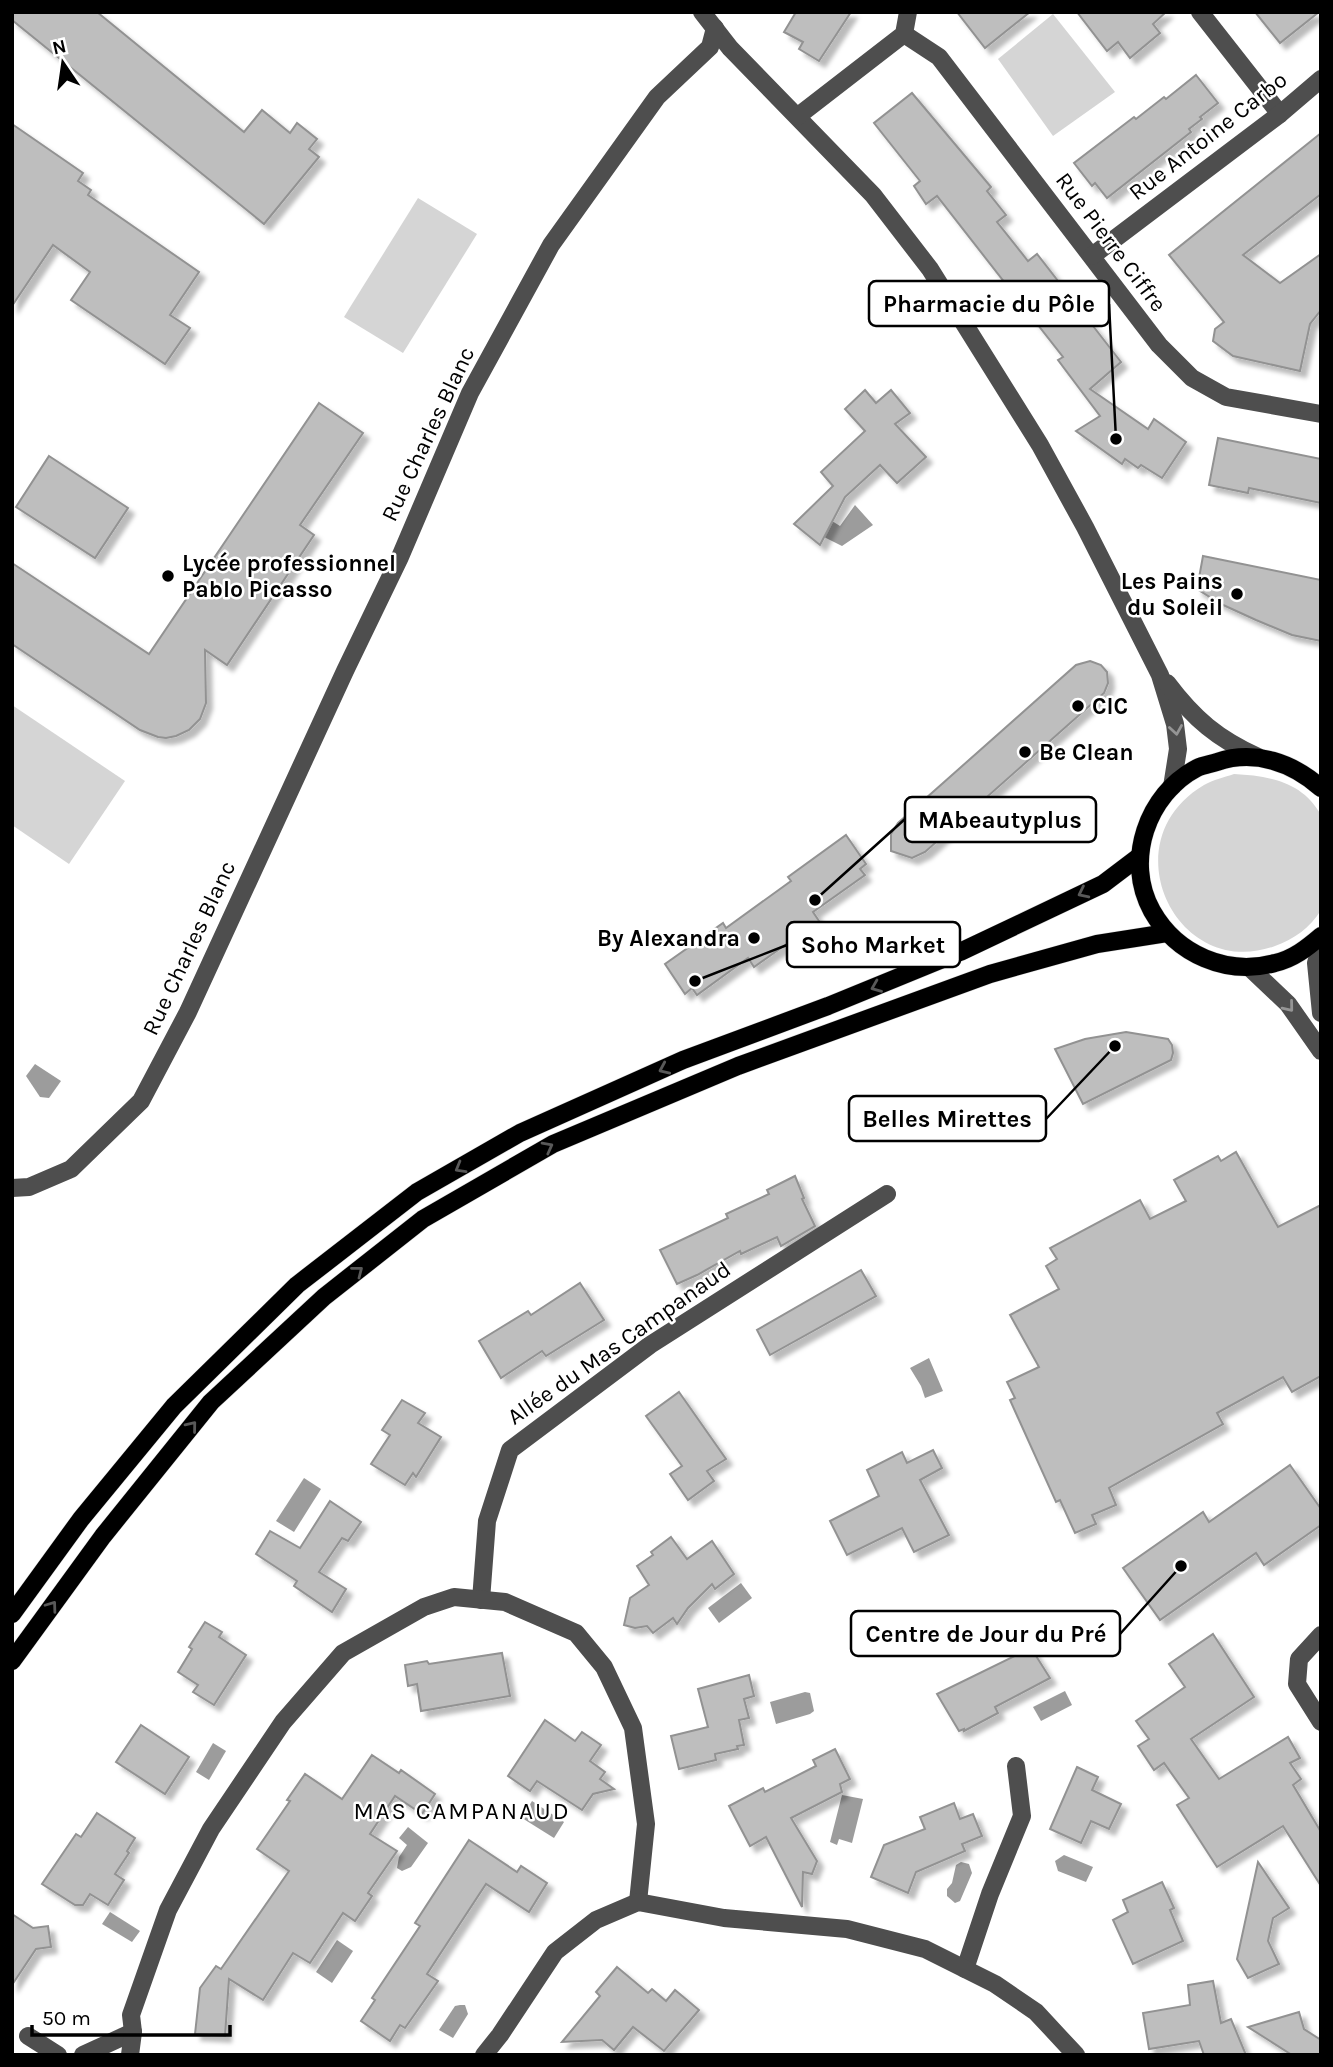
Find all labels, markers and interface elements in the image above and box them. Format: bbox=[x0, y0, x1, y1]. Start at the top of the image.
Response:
north arrow bbox=[28, 28, 98, 98]
text: N bbox=[50, 35, 69, 60]
street label: Rue Antoine Carbo bbox=[1124, 66, 1292, 206]
street label: Rue Pierre Ciffre bbox=[1050, 167, 1172, 317]
callout: Pharmacie du Pôle bbox=[869, 281, 1109, 326]
text: Pharmacie du Pôle bbox=[883, 290, 1095, 318]
street label: Rue Charles Blanc bbox=[376, 343, 480, 525]
place label: Lycée professionnel Pablo Picasso bbox=[182, 550, 396, 603]
marker: Lycée professionnel Pablo Picasso bbox=[160, 568, 176, 584]
place label: Les Pains du Soleil bbox=[1121, 568, 1223, 621]
marker: Les Pains du Soleil bbox=[1229, 586, 1245, 602]
place label: CIC bbox=[1092, 693, 1128, 720]
marker: CIC bbox=[1070, 698, 1086, 714]
one-way arrow bbox=[1168, 724, 1183, 736]
place label: Be Clean bbox=[1039, 739, 1133, 766]
marker: Be Clean bbox=[1017, 744, 1033, 760]
callout: MAbeautyplus bbox=[905, 797, 1096, 842]
text: MAbeautyplus bbox=[918, 806, 1082, 834]
street label: Rue Charles Blanc bbox=[137, 857, 241, 1039]
one-way arrow bbox=[1078, 885, 1090, 899]
callout: Soho Market bbox=[787, 922, 960, 967]
place label: By Alexandra bbox=[597, 925, 740, 952]
marker: By Alexandra bbox=[746, 930, 762, 946]
text: Soho Market bbox=[801, 931, 945, 959]
one-way arrow bbox=[871, 978, 883, 992]
one-way arrow bbox=[1280, 999, 1293, 1011]
one-way arrow bbox=[659, 1061, 671, 1075]
callout: Belles Mirettes bbox=[849, 1096, 1046, 1141]
text: Belles Mirettes bbox=[862, 1105, 1032, 1133]
one-way arrow bbox=[541, 1142, 553, 1156]
one-way arrow bbox=[454, 1160, 467, 1173]
street label: Allée du Mas Campanaud bbox=[502, 1256, 736, 1430]
one-way arrow bbox=[350, 1266, 362, 1279]
one-way arrow bbox=[183, 1421, 196, 1433]
one-way arrow bbox=[44, 1601, 57, 1614]
callout: Centre de Jour du Pré bbox=[851, 1611, 1120, 1656]
text: Centre de Jour du Pré bbox=[866, 1620, 1106, 1648]
district label: MAS CAMPANAUD bbox=[353, 1797, 571, 1825]
scale bar bbox=[32, 1994, 229, 2038]
text: 50 m bbox=[42, 2006, 91, 2030]

